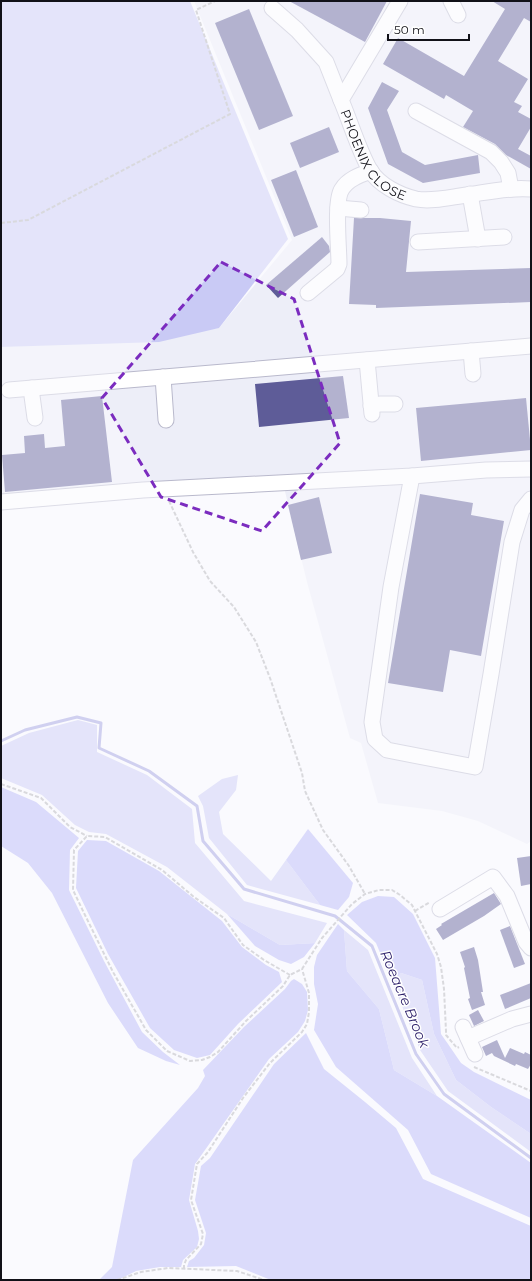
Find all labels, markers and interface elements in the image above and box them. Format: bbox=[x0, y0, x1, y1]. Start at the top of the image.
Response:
scale bar bbox=[388, 16, 469, 42]
text: 50 m bbox=[394, 22, 425, 37]
street label: PHOENIX CLOSE bbox=[338, 107, 409, 203]
water label: Roeacre Brook bbox=[376, 948, 434, 1051]

